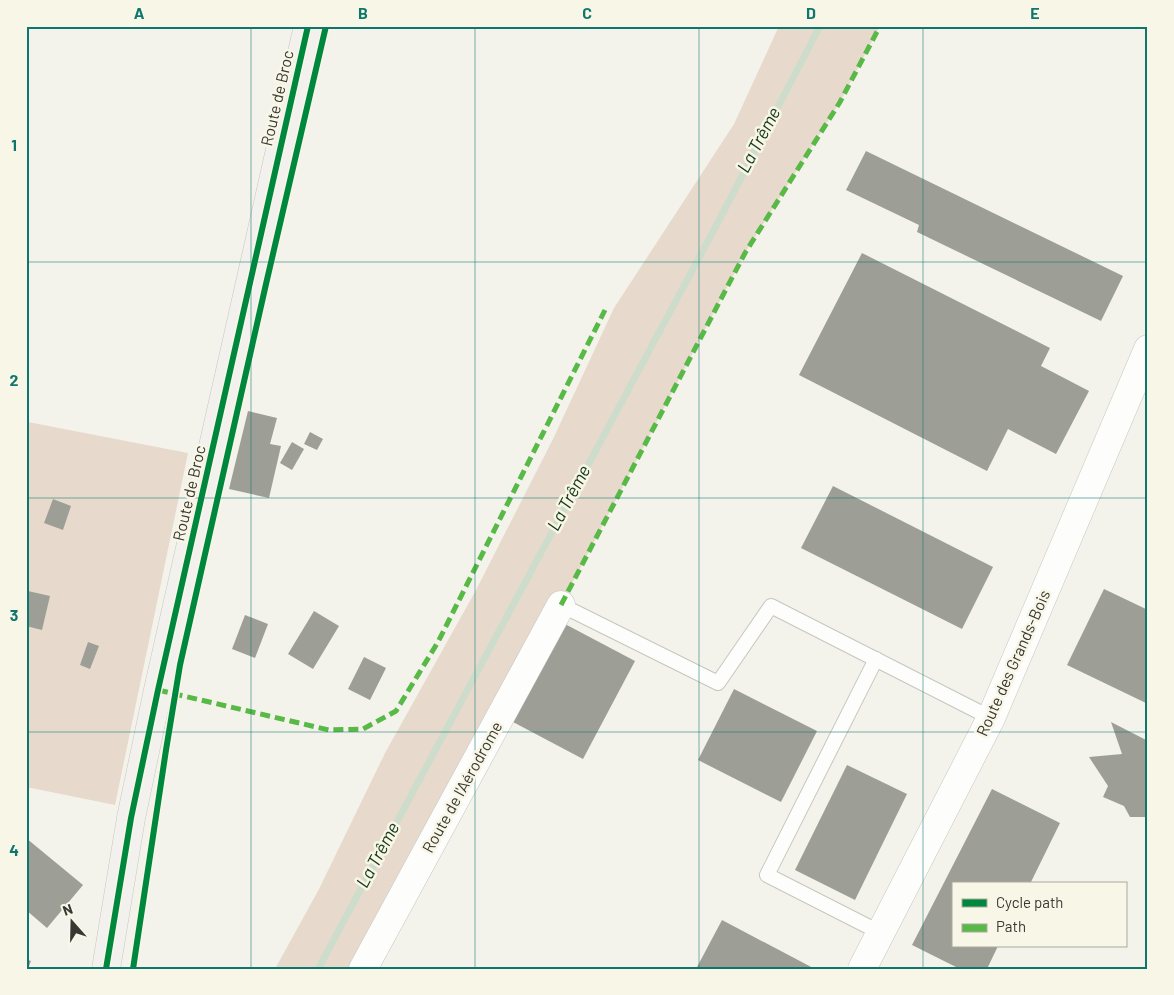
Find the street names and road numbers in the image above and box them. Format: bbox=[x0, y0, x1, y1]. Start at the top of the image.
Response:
street label: Route de Broc bbox=[256, 48, 297, 148]
street label: Route de Broc bbox=[168, 443, 209, 543]
street label: Route des Grands-Bois bbox=[972, 587, 1053, 739]
street label: Route de l'Aérodrome bbox=[418, 718, 506, 856]

